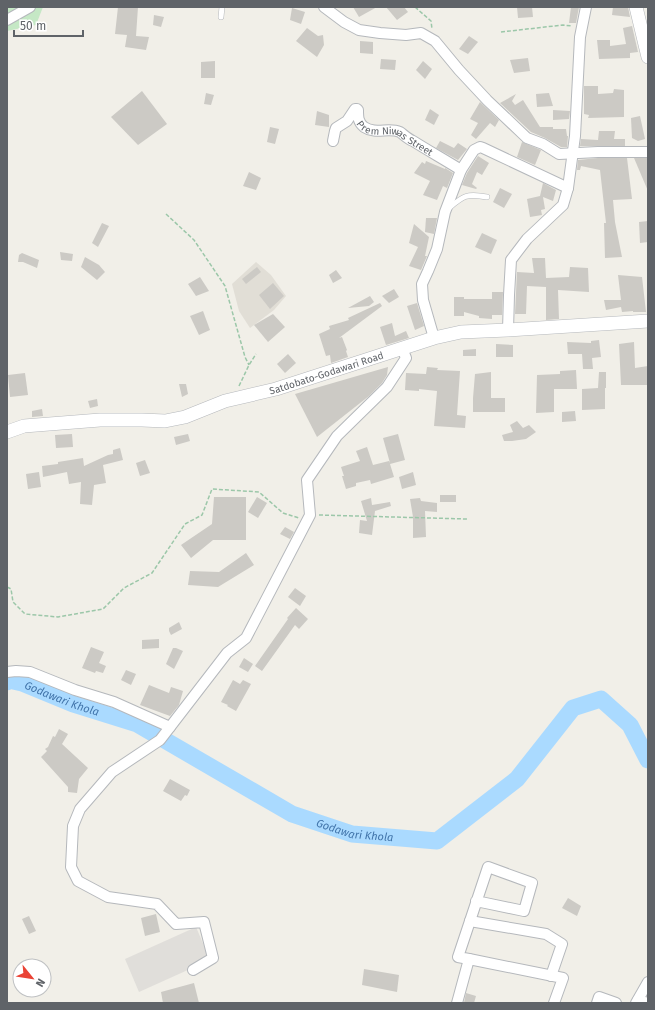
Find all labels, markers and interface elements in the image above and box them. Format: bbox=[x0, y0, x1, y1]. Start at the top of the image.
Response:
scale bar bbox=[14, 12, 83, 38]
text: 50 m bbox=[20, 19, 46, 33]
street label: Prem Niwas Street bbox=[354, 119, 435, 159]
street label: Satdobato-Godawari Road bbox=[268, 350, 385, 397]
water label: Godawari Khola bbox=[23, 679, 101, 719]
water label: Godawari Khola bbox=[314, 817, 394, 844]
north arrow bbox=[12, 958, 52, 998]
text: N bbox=[33, 976, 48, 989]

